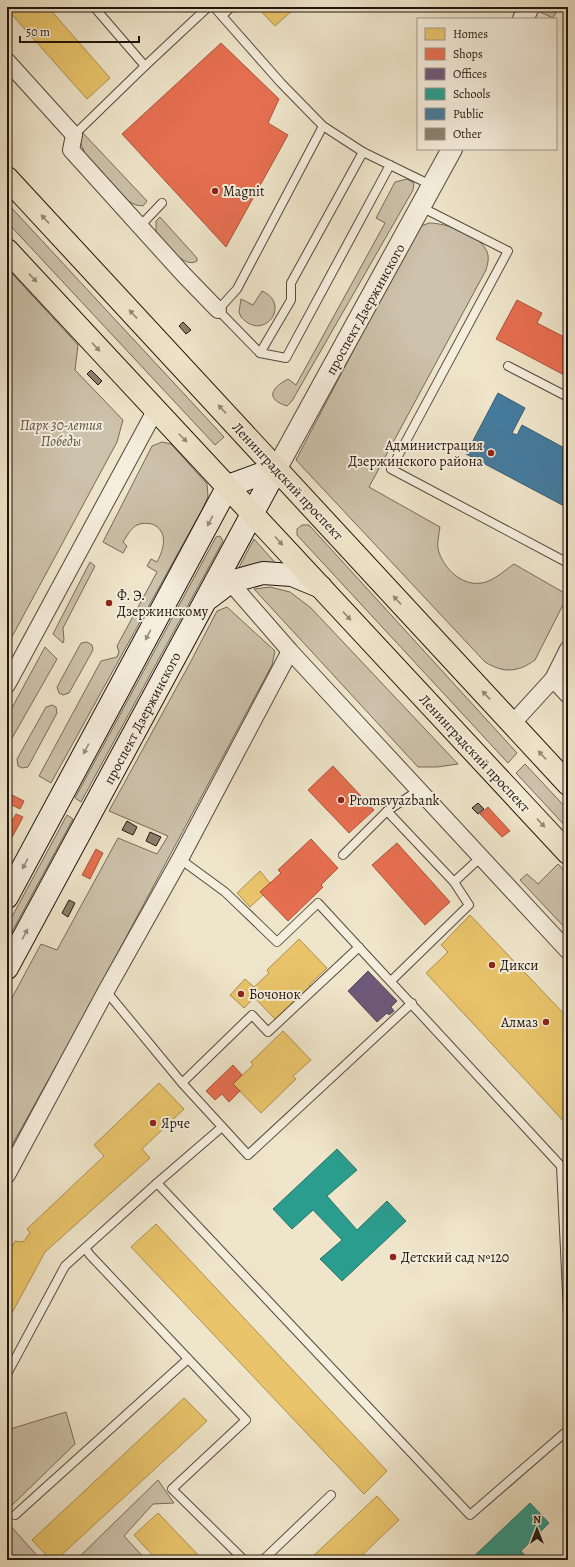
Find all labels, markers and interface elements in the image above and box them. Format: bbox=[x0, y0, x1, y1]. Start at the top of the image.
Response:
scale bar bbox=[20, 18, 139, 44]
legend bbox=[417, 18, 557, 150]
text: 50 m bbox=[26, 24, 50, 40]
text: Homes bbox=[453, 26, 488, 42]
text: Shops bbox=[453, 46, 483, 62]
text: Offices bbox=[453, 66, 487, 82]
text: Schools bbox=[453, 86, 490, 102]
text: Public bbox=[453, 106, 484, 122]
text: Other bbox=[453, 126, 482, 142]
place label: Magnit bbox=[223, 182, 265, 201]
marker: Magnit bbox=[210, 186, 220, 196]
one-way arrow bbox=[40, 214, 49, 224]
street label: проспект Дзержинского bbox=[321, 240, 409, 378]
one-way arrow bbox=[29, 273, 38, 283]
one-way arrow bbox=[128, 309, 138, 319]
one-way arrow bbox=[92, 342, 101, 352]
one-way arrow bbox=[217, 404, 226, 415]
park label: Парк 30-летия Победы bbox=[20, 416, 102, 451]
street label: Ленинградский проспект bbox=[228, 418, 347, 545]
one-way arrow bbox=[178, 434, 188, 443]
place label: Администрация Дзержинского района bbox=[348, 436, 484, 471]
marker: Администрация Дзержинского района bbox=[486, 448, 496, 458]
one-way arrow bbox=[207, 515, 213, 526]
one-way arrow bbox=[274, 537, 283, 546]
place label: Ф. Э. Дзержинскому bbox=[117, 586, 209, 621]
one-way arrow bbox=[393, 595, 402, 605]
marker: Ф. Э. Дзержинскому bbox=[104, 598, 114, 608]
one-way arrow bbox=[342, 611, 351, 620]
one-way arrow bbox=[145, 629, 152, 641]
street label: проспект Дзержинского bbox=[99, 649, 185, 788]
street label: Ленинградский проспект bbox=[415, 690, 534, 817]
one-way arrow bbox=[481, 690, 491, 700]
one-way arrow bbox=[83, 744, 90, 755]
one-way arrow bbox=[537, 750, 546, 760]
place label: Promsvyazbank bbox=[349, 791, 440, 810]
marker: Promsvyazbank bbox=[336, 795, 346, 805]
one-way arrow bbox=[536, 818, 545, 829]
one-way arrow bbox=[21, 858, 28, 870]
one-way arrow bbox=[22, 928, 29, 940]
place label: Дикси bbox=[500, 956, 538, 975]
marker: Дикси bbox=[487, 960, 497, 970]
place label: Бочонок bbox=[249, 985, 301, 1004]
marker: Бочонок bbox=[236, 989, 246, 999]
place label: Алмаз bbox=[500, 1013, 538, 1032]
marker: Алмаз bbox=[541, 1017, 551, 1027]
place label: Ярче bbox=[161, 1114, 190, 1133]
marker: Ярче bbox=[148, 1118, 158, 1128]
place label: Детский сад №120 bbox=[401, 1248, 509, 1267]
marker: Детский сад №120 bbox=[388, 1252, 398, 1262]
north arrow bbox=[517, 1509, 557, 1549]
text: N bbox=[533, 1512, 541, 1527]

